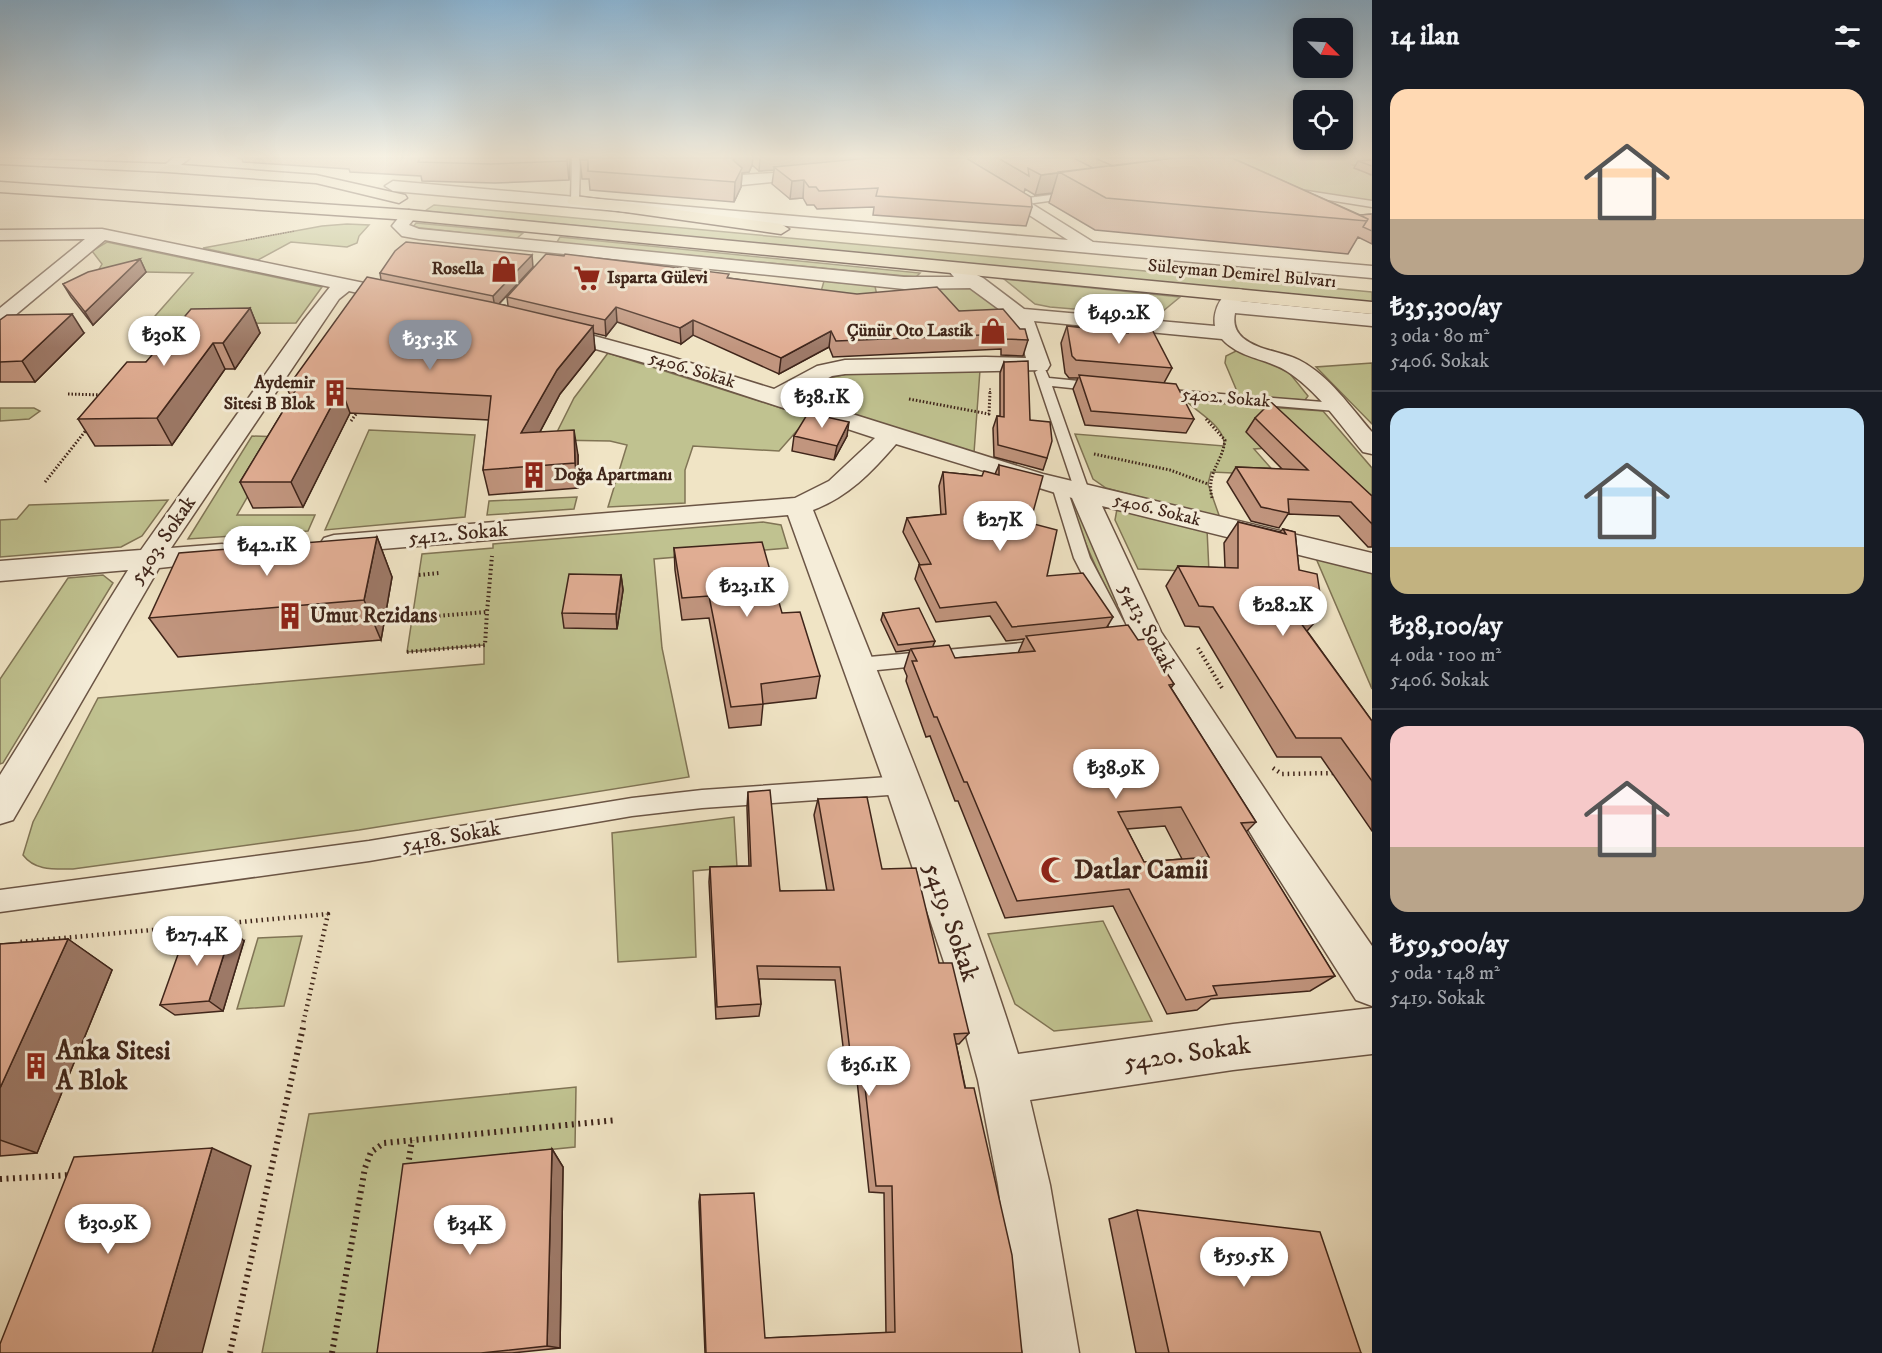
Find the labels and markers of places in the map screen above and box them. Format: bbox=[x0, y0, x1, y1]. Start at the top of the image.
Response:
shop icon: Rosella bbox=[489, 254, 519, 284]
place label: Rosella bbox=[431, 258, 484, 280]
supermarket icon: Isparta Gülevi bbox=[572, 263, 602, 293]
place label: Isparta Gülevi bbox=[607, 267, 708, 289]
pin: ₺49.2K bbox=[1070, 294, 1168, 345]
pin: ₺30K bbox=[128, 316, 200, 367]
shop icon: Çünür Oto Lastik bbox=[978, 316, 1008, 346]
pin: ₺35.3K bbox=[381, 320, 479, 371]
place label: Çünür Oto Lastik bbox=[847, 320, 974, 342]
place label: Aydemir Sitesi B Blok bbox=[224, 372, 316, 415]
building icon: Aydemir Sitesi B Blok bbox=[320, 378, 350, 408]
pin: ₺38.1K bbox=[773, 378, 871, 429]
building icon: Doğa Apartmanı bbox=[519, 460, 549, 490]
place label: Doğa Apartmanı bbox=[554, 464, 673, 486]
pin: ₺27K bbox=[964, 501, 1036, 552]
pin: ₺42.1K bbox=[218, 526, 316, 577]
pin: ₺23.1K bbox=[698, 567, 796, 618]
pin: ₺28.2K bbox=[1234, 586, 1332, 637]
building icon: Umut Rezidans bbox=[275, 601, 305, 631]
place label: Umut Rezidans bbox=[310, 603, 437, 629]
pin: ₺38.9K bbox=[1067, 749, 1165, 800]
place label: Datlar Camii bbox=[1074, 854, 1208, 887]
mosque icon: Datlar Camii bbox=[1039, 855, 1069, 885]
pin: ₺27.4K bbox=[148, 916, 246, 967]
place label: Anka Sitesi A Blok bbox=[55, 1035, 171, 1098]
pin: ₺36.1K bbox=[820, 1046, 918, 1097]
building icon: Anka Sitesi A Blok bbox=[21, 1051, 51, 1081]
pin: ₺30.9K bbox=[59, 1204, 157, 1255]
pin: ₺34K bbox=[434, 1205, 506, 1256]
pin: ₺59.5K bbox=[1195, 1237, 1293, 1288]

